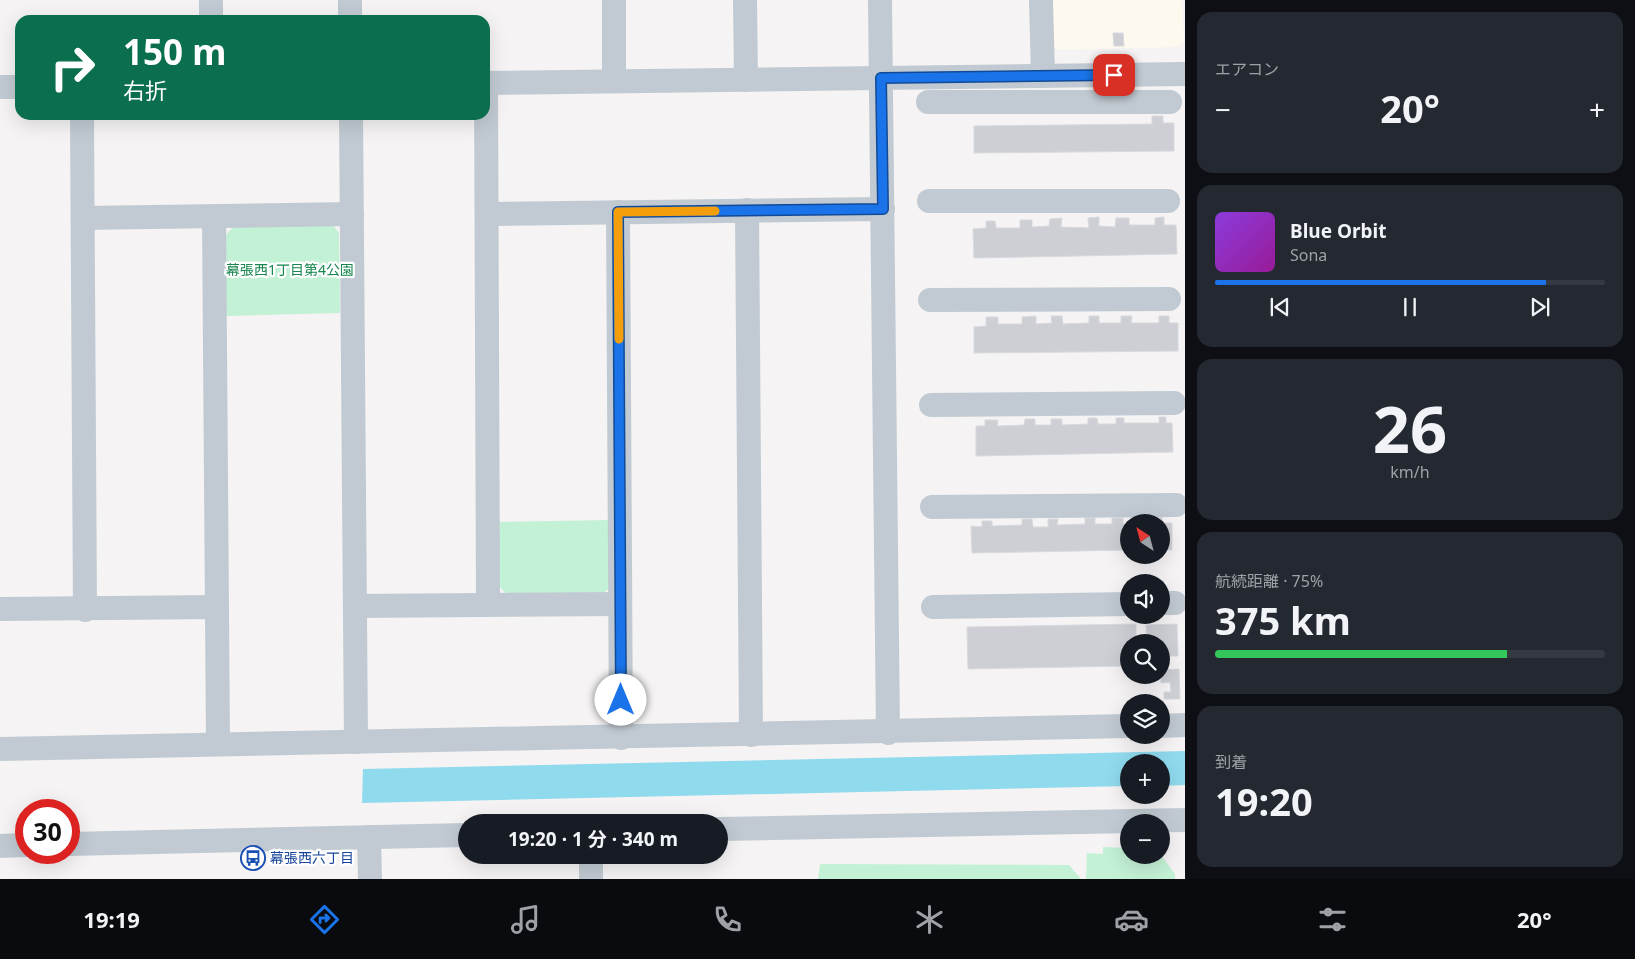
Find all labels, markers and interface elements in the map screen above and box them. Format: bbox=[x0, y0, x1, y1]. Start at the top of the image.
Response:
text: 150 m bbox=[123, 28, 226, 75]
icon: right bbox=[40, 35, 105, 100]
pin bbox=[1093, 54, 1135, 96]
text: エアコン bbox=[1215, 58, 1279, 80]
icon: arrive bbox=[1100, 61, 1128, 89]
text: 右折 bbox=[123, 75, 167, 105]
text: 20° bbox=[1380, 82, 1440, 134]
text: − bbox=[1215, 90, 1231, 128]
text: + bbox=[1589, 90, 1605, 128]
text: Blue Orbit bbox=[1290, 218, 1386, 244]
text: Sona bbox=[1290, 244, 1327, 266]
park label: 幕張西1丁目第4公園 bbox=[226, 260, 354, 279]
icon: previous bbox=[1266, 293, 1294, 321]
icon: pause bbox=[1396, 293, 1424, 321]
icon: next bbox=[1526, 293, 1554, 321]
text: 26 bbox=[1373, 384, 1447, 472]
text: km/h bbox=[1390, 461, 1430, 483]
north arrow bbox=[1120, 514, 1170, 564]
map controls bbox=[1120, 514, 1170, 864]
text: 航続距離 · 75% bbox=[1215, 570, 1323, 592]
button: sound bbox=[1120, 574, 1170, 624]
text: 375 km bbox=[1215, 594, 1351, 646]
button: search bbox=[1120, 634, 1170, 684]
position arrow bbox=[594, 673, 646, 725]
button: layers bbox=[1120, 694, 1170, 744]
text: 到着 bbox=[1215, 751, 1247, 773]
button: + bbox=[1120, 754, 1170, 804]
text: 19:20 bbox=[1215, 775, 1313, 827]
speed limit sign: 30 bbox=[15, 799, 80, 864]
button: − bbox=[1120, 814, 1170, 864]
text: 19:20 · 1 分 · 340 m bbox=[508, 826, 678, 852]
bus stop icon: 幕張西六丁目 bbox=[240, 845, 266, 871]
place label: 幕張西六丁目 bbox=[270, 848, 354, 867]
icon: directions bbox=[307, 902, 342, 937]
icon: music bbox=[508, 902, 543, 937]
icon: phone bbox=[710, 902, 745, 937]
icon: climate bbox=[912, 902, 947, 937]
icon: car bbox=[1114, 902, 1149, 937]
icon: filters bbox=[1315, 902, 1350, 937]
text: 19:19 bbox=[83, 904, 140, 934]
text: 20° bbox=[1517, 904, 1552, 934]

